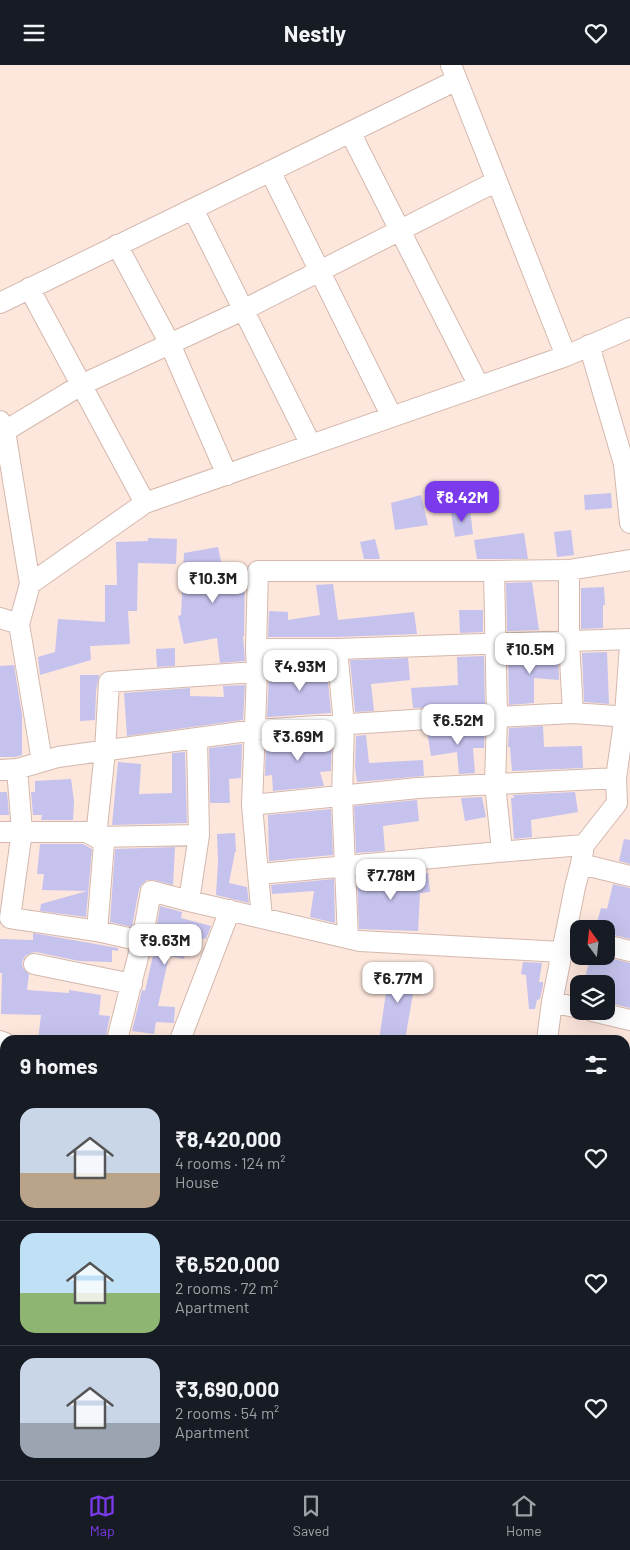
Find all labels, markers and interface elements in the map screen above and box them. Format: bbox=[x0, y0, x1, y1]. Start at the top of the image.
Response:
icon: menu bbox=[20, 19, 48, 47]
icon: heart bbox=[582, 19, 610, 47]
text: Nestly bbox=[284, 20, 346, 46]
pin: ₹8.42M bbox=[421, 481, 503, 523]
text: ₹8.42M bbox=[436, 487, 488, 506]
pin: ₹10.3M bbox=[172, 561, 254, 604]
text: ₹10.3M bbox=[189, 568, 237, 587]
pin: ₹10.5M bbox=[489, 633, 571, 675]
text: ₹10.5M bbox=[506, 639, 554, 658]
pin: ₹4.93M bbox=[259, 649, 341, 692]
text: ₹4.93M bbox=[274, 656, 326, 675]
pin: ₹6.52M bbox=[417, 703, 499, 746]
text: ₹6.52M bbox=[432, 710, 484, 729]
pin: ₹3.69M bbox=[257, 719, 339, 762]
text: ₹3.69M bbox=[273, 726, 323, 745]
pin: ₹7.78M bbox=[350, 859, 432, 901]
text: ₹7.78M bbox=[367, 865, 415, 884]
north arrow bbox=[570, 920, 615, 965]
map controls bbox=[570, 920, 615, 1020]
pin: ₹9.63M bbox=[124, 923, 206, 966]
text: ₹9.63M bbox=[140, 930, 190, 949]
pin: ₹6.77M bbox=[357, 961, 439, 1004]
text: ₹6.77M bbox=[373, 968, 423, 987]
button: layers bbox=[570, 975, 615, 1020]
icon: filters bbox=[582, 1051, 610, 1079]
text: 9 homes bbox=[20, 1053, 98, 1078]
text: ₹8,420,000 bbox=[175, 1126, 281, 1151]
icon: home bbox=[60, 1128, 120, 1188]
icon: heart bbox=[582, 1144, 610, 1172]
text: 4 rooms · 124 m² bbox=[175, 1153, 286, 1172]
text: House bbox=[175, 1172, 219, 1191]
text: ₹6,520,000 bbox=[175, 1251, 280, 1276]
icon: home bbox=[60, 1253, 120, 1313]
icon: heart bbox=[582, 1269, 610, 1297]
text: 2 rooms · 72 m² bbox=[175, 1278, 278, 1297]
text: Apartment bbox=[175, 1297, 250, 1316]
text: ₹3,690,000 bbox=[175, 1376, 279, 1401]
icon: home bbox=[60, 1378, 120, 1438]
icon: heart bbox=[582, 1394, 610, 1422]
text: 2 rooms · 54 m² bbox=[175, 1403, 279, 1422]
text: Apartment bbox=[175, 1422, 250, 1441]
tab: Map bbox=[88, 1492, 116, 1539]
tab: Saved bbox=[293, 1492, 330, 1539]
tab: Home bbox=[506, 1492, 542, 1539]

